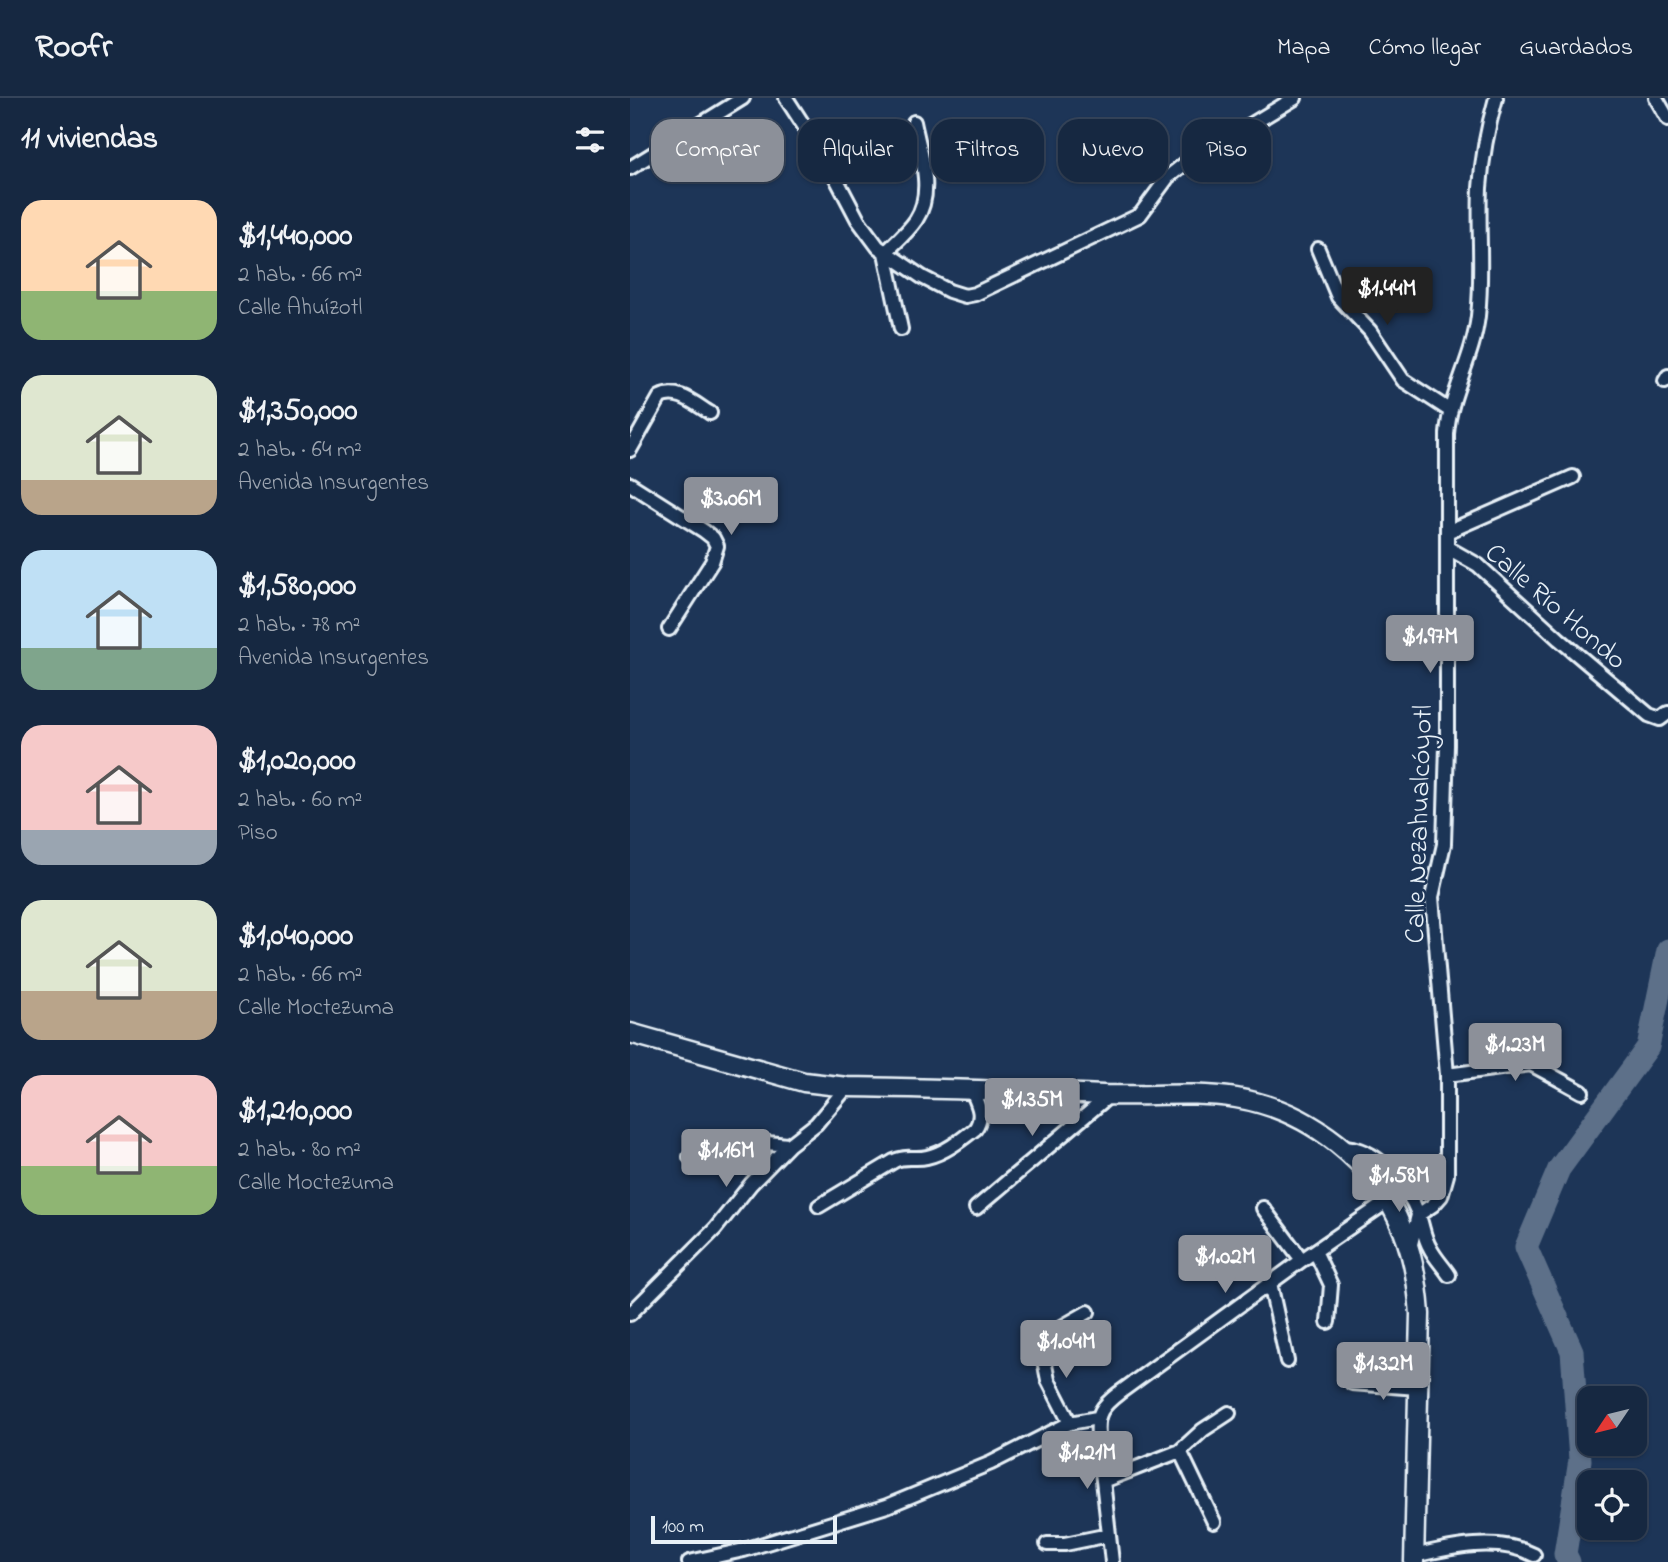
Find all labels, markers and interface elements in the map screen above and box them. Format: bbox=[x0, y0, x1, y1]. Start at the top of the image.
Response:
text: Roofr bbox=[35, 24, 112, 72]
text: Mapa bbox=[1277, 31, 1330, 66]
text: Cómo llegar bbox=[1368, 31, 1481, 66]
text: Guardados bbox=[1519, 31, 1633, 66]
text: 11 viviendas bbox=[21, 118, 158, 162]
chip: Comprar bbox=[651, 119, 784, 182]
chip: Alquilar bbox=[798, 119, 917, 182]
chip: Filtros bbox=[931, 119, 1044, 182]
chip: Nuevo bbox=[1058, 119, 1168, 182]
chip: Piso bbox=[1182, 119, 1271, 182]
icon: filters bbox=[571, 121, 609, 159]
text: $1,440,000 bbox=[238, 215, 353, 259]
icon: home bbox=[77, 228, 161, 312]
text: 2 hab. · 66 m² bbox=[238, 259, 362, 292]
pin: $1.44M bbox=[1330, 268, 1444, 327]
text: $1.44M bbox=[1358, 273, 1416, 306]
text: Calle Ahuízotl bbox=[238, 292, 362, 325]
text: $1,350,000 bbox=[238, 390, 357, 434]
icon: home bbox=[77, 403, 161, 487]
text: 2 hab. · 64 m² bbox=[238, 434, 362, 467]
text: Avenida Insurgentes bbox=[238, 467, 429, 500]
pin: $3.06M bbox=[674, 478, 788, 537]
text: $3.06M bbox=[700, 483, 762, 516]
street label: Calle Río Hondo bbox=[1475, 534, 1635, 681]
text: $1,580,000 bbox=[238, 565, 356, 609]
icon: home bbox=[77, 578, 161, 662]
text: 2 hab. · 78 m² bbox=[238, 609, 360, 642]
pin: $1.97M bbox=[1373, 616, 1487, 675]
text: $1.97M bbox=[1402, 621, 1458, 654]
text: Avenida Insurgentes bbox=[238, 642, 429, 675]
street label: Calle Nezahualcóyotl bbox=[1396, 704, 1445, 944]
text: $1,020,000 bbox=[238, 740, 356, 784]
icon: home bbox=[77, 753, 161, 837]
text: 2 hab. · 60 m² bbox=[238, 784, 362, 817]
text: Piso bbox=[238, 817, 278, 850]
text: $1,040,000 bbox=[238, 915, 353, 959]
icon: home bbox=[77, 928, 161, 1012]
text: 2 hab. · 66 m² bbox=[238, 959, 362, 992]
text: Calle Moctezuma bbox=[238, 992, 394, 1025]
pin: $1.23M bbox=[1458, 1024, 1572, 1083]
text: $1.23M bbox=[1485, 1029, 1545, 1062]
pin: $1.35M bbox=[975, 1079, 1089, 1138]
text: $1.35M bbox=[1001, 1084, 1063, 1117]
text: $1,210,000 bbox=[238, 1090, 352, 1134]
icon: home bbox=[77, 1103, 161, 1187]
pin: $1.16M bbox=[669, 1130, 783, 1189]
text: 2 hab. · 80 m² bbox=[238, 1134, 361, 1167]
text: $1.16M bbox=[697, 1135, 755, 1168]
pin: $1.58M bbox=[1342, 1154, 1456, 1214]
text: $1.58M bbox=[1368, 1160, 1430, 1193]
text: Calle Moctezuma bbox=[238, 1167, 394, 1200]
pin: $1.02M bbox=[1168, 1236, 1282, 1295]
text: $1.02M bbox=[1194, 1241, 1256, 1274]
pin: $1.04M bbox=[1009, 1320, 1123, 1380]
text: $1.04M bbox=[1036, 1326, 1096, 1359]
pin: $1.32M bbox=[1326, 1342, 1440, 1402]
text: $1.32M bbox=[1353, 1348, 1413, 1381]
north arrow bbox=[1577, 1386, 1647, 1456]
map controls bbox=[1577, 1386, 1647, 1540]
pin: $1.21M bbox=[1030, 1432, 1144, 1491]
text: $1.21M bbox=[1058, 1437, 1116, 1470]
button: locate bbox=[1577, 1470, 1647, 1540]
scale bar bbox=[651, 1513, 836, 1545]
text: 100 m bbox=[662, 1514, 704, 1541]

